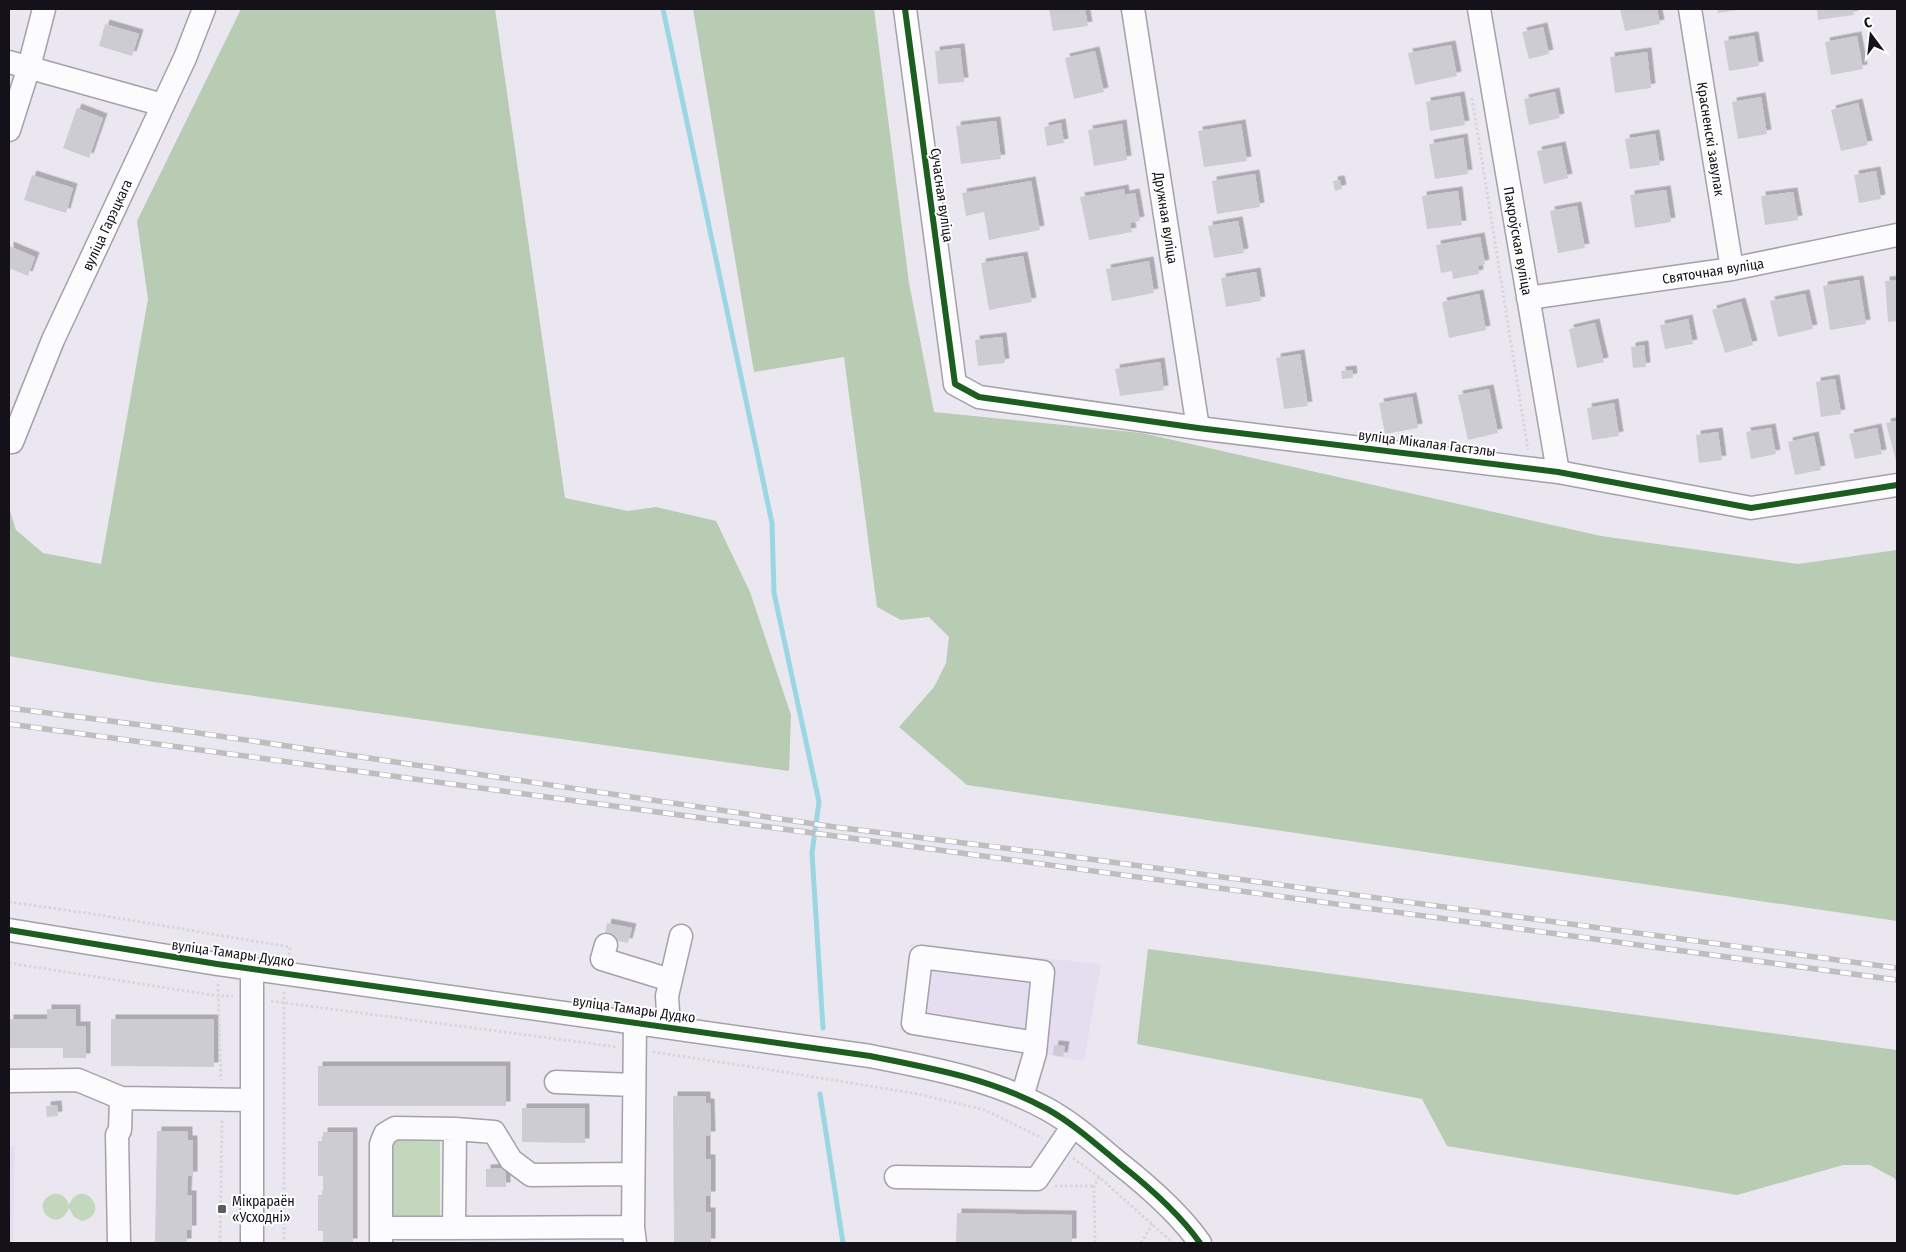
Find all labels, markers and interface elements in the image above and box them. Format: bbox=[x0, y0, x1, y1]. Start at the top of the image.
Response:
north arrow bbox=[1846, 10, 1896, 60]
text: С bbox=[1862, 14, 1874, 32]
street label: Красненскі завулак bbox=[1693, 81, 1728, 198]
street label: Сучасная вуліца bbox=[926, 147, 957, 243]
street label: Дружная вуліца bbox=[1150, 170, 1181, 265]
street label: вуліца Гарэцкага bbox=[79, 177, 136, 274]
street label: Пакроўская вуліца bbox=[1500, 185, 1535, 297]
street label: Святочная вуліца bbox=[1661, 255, 1765, 288]
street label: вуліца Мікалая Гастэлы bbox=[1357, 427, 1497, 460]
street label: вуліца Тамары Дудко bbox=[170, 936, 295, 971]
street label: вуліца Тамары Дудко bbox=[571, 992, 696, 1027]
place label: Мікрараён «Усходні» bbox=[232, 1193, 295, 1226]
marker: Мікрараён «Усходні» bbox=[216, 1203, 228, 1215]

